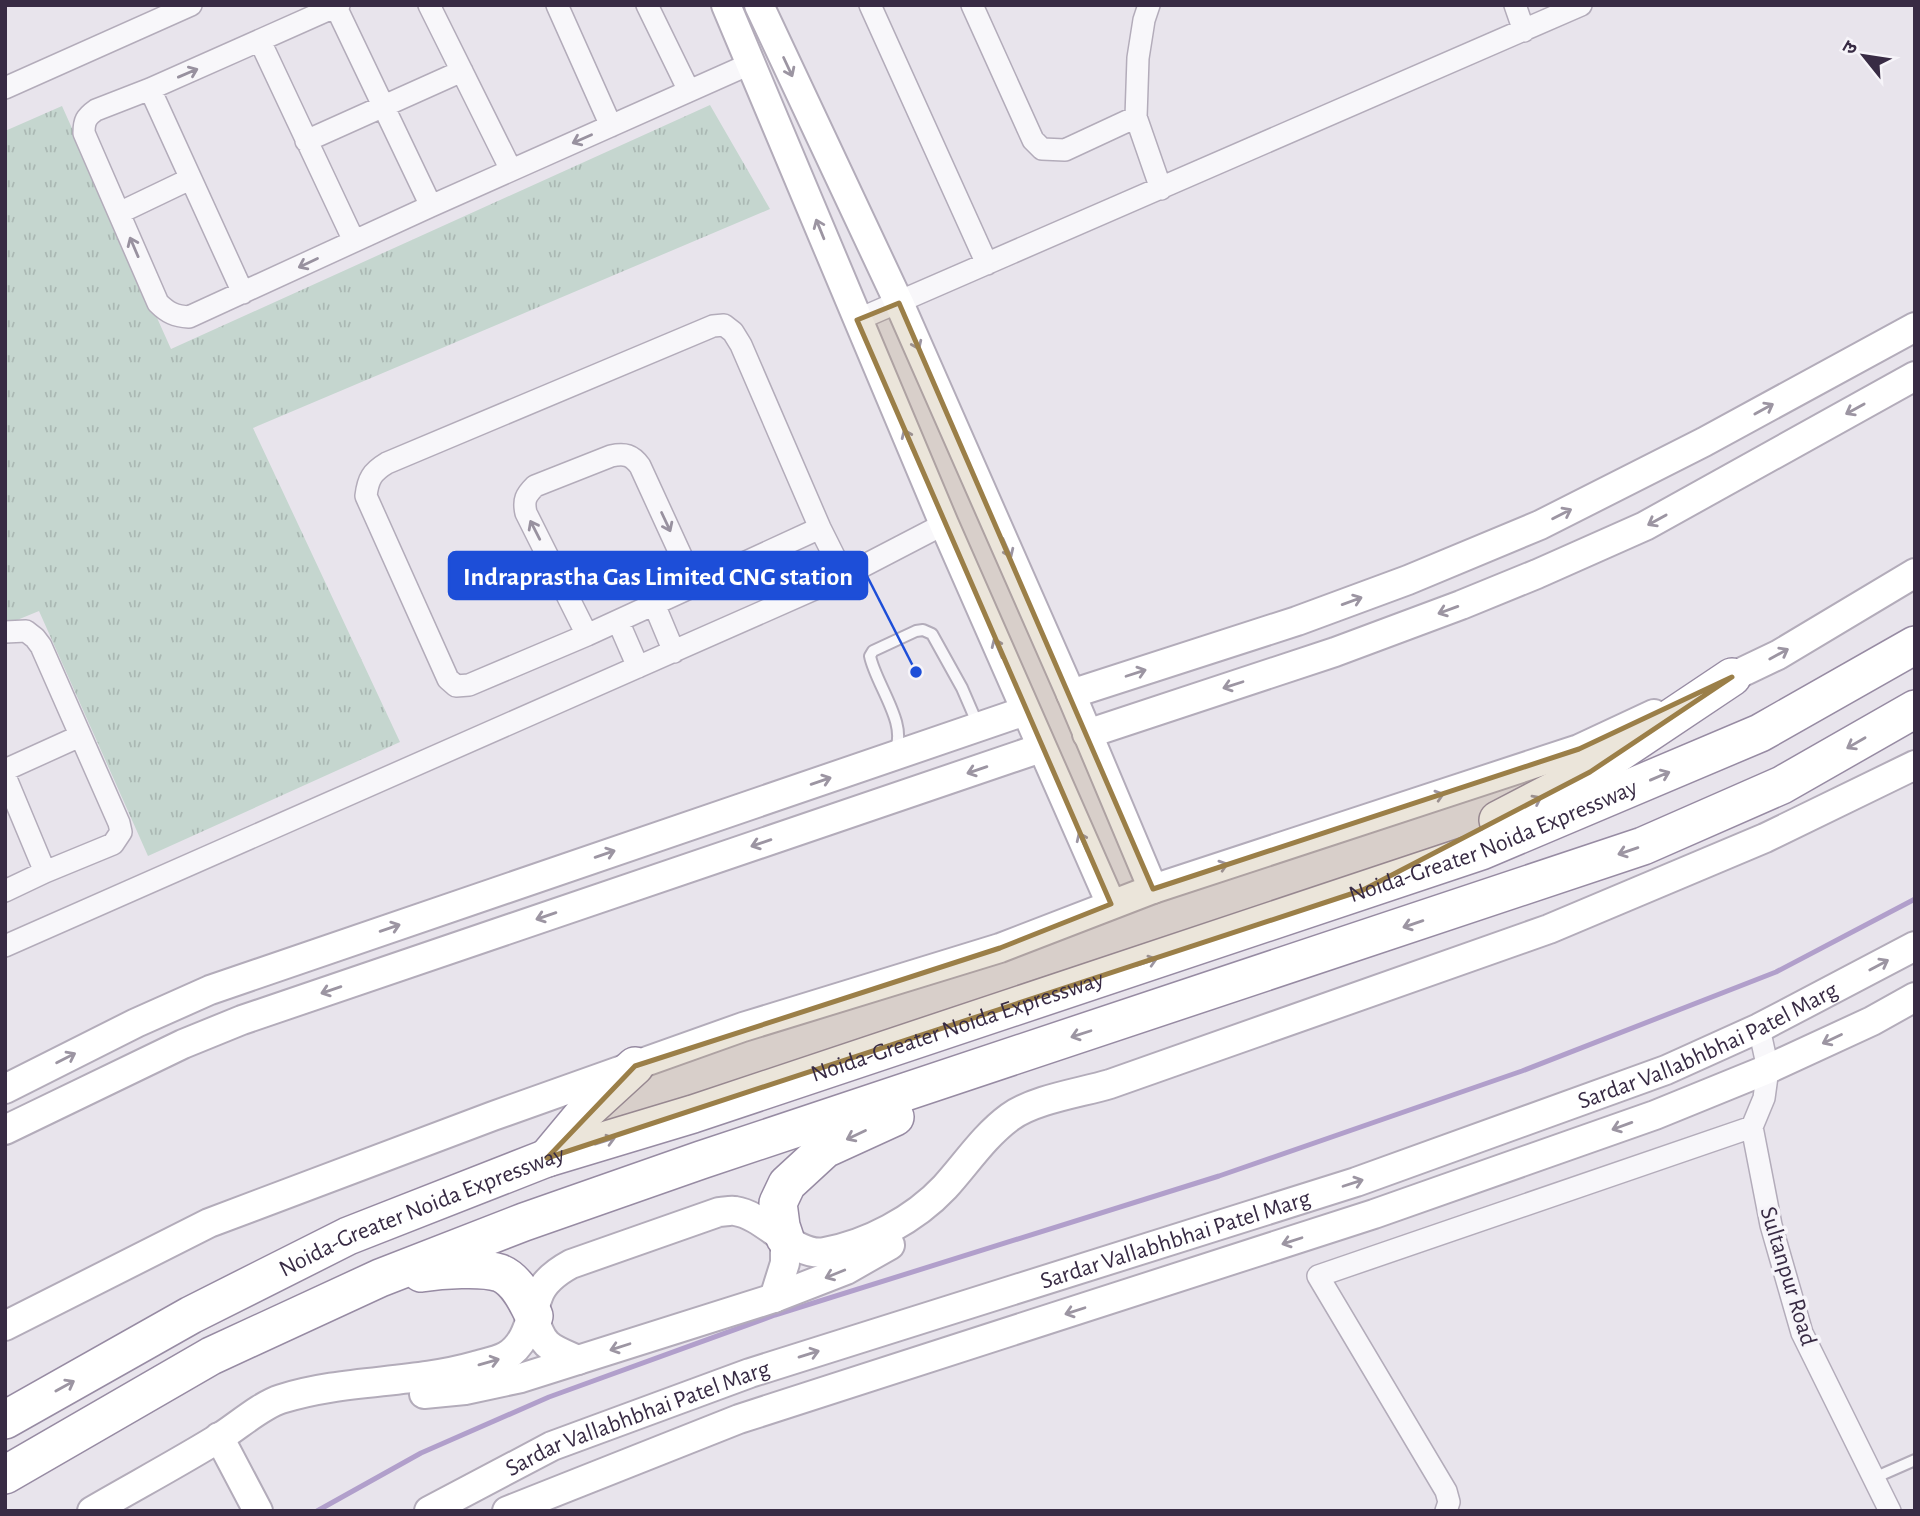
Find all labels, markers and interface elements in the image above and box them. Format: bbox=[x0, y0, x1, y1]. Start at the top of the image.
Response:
north arrow bbox=[1829, 21, 1899, 91]
text: उ bbox=[1840, 38, 1862, 58]
one-way arrow bbox=[782, 56, 795, 77]
one-way arrow bbox=[177, 66, 198, 79]
one-way arrow bbox=[572, 133, 593, 146]
one-way arrow bbox=[813, 219, 826, 240]
one-way arrow bbox=[126, 237, 139, 258]
one-way arrow bbox=[298, 256, 319, 270]
one-way arrow bbox=[909, 329, 922, 350]
one-way arrow bbox=[1753, 402, 1774, 415]
one-way arrow bbox=[1846, 402, 1866, 416]
one-way arrow bbox=[901, 429, 914, 450]
one-way arrow bbox=[1551, 506, 1572, 520]
one-way arrow bbox=[660, 511, 673, 532]
one-way arrow bbox=[1647, 513, 1667, 527]
one-way arrow bbox=[527, 520, 541, 541]
one-way arrow bbox=[1001, 537, 1014, 558]
callout: Indraprastha Gas Limited CNG station bbox=[449, 552, 867, 599]
text: Indraprastha Gas Limited CNG station bbox=[463, 564, 853, 590]
one-way arrow bbox=[1340, 593, 1362, 606]
one-way arrow bbox=[1437, 605, 1459, 617]
one-way arrow bbox=[991, 638, 1004, 659]
one-way arrow bbox=[1769, 647, 1789, 661]
one-way arrow bbox=[1125, 665, 1147, 678]
one-way arrow bbox=[1222, 680, 1244, 693]
one-way arrow bbox=[1846, 736, 1866, 750]
one-way arrow bbox=[966, 765, 988, 777]
one-way arrow bbox=[1648, 768, 1670, 781]
one-way arrow bbox=[809, 773, 831, 786]
street label: Noida-Greater Noida Expressway bbox=[1346, 775, 1641, 907]
one-way arrow bbox=[1423, 789, 1445, 802]
one-way arrow bbox=[1522, 795, 1542, 809]
one-way arrow bbox=[1076, 832, 1089, 853]
one-way arrow bbox=[751, 838, 773, 850]
one-way arrow bbox=[1618, 846, 1640, 858]
one-way arrow bbox=[594, 847, 616, 859]
one-way arrow bbox=[1207, 860, 1229, 873]
one-way arrow bbox=[535, 910, 557, 923]
one-way arrow bbox=[1402, 918, 1424, 931]
one-way arrow bbox=[379, 921, 401, 933]
one-way arrow bbox=[1135, 955, 1157, 967]
one-way arrow bbox=[1868, 958, 1889, 971]
street label: Noida-Greater Noida Expressway bbox=[808, 967, 1107, 1087]
street label: Sardar Vallabhbhai Patel Marg bbox=[1575, 978, 1842, 1114]
one-way arrow bbox=[320, 985, 342, 997]
one-way arrow bbox=[1070, 1029, 1092, 1041]
one-way arrow bbox=[1822, 1033, 1843, 1046]
one-way arrow bbox=[55, 1051, 76, 1065]
one-way arrow bbox=[1612, 1121, 1634, 1133]
one-way arrow bbox=[846, 1129, 867, 1142]
one-way arrow bbox=[594, 1133, 616, 1146]
street label: Noida-Greater Noida Expressway bbox=[275, 1142, 567, 1282]
one-way arrow bbox=[1341, 1176, 1363, 1188]
street label: Sardar Vallabhbhai Patel Marg bbox=[1038, 1186, 1314, 1294]
street label: Sultanpur Road bbox=[1756, 1204, 1821, 1349]
one-way arrow bbox=[1281, 1236, 1303, 1248]
one-way arrow bbox=[825, 1269, 847, 1282]
one-way arrow bbox=[1065, 1306, 1087, 1318]
one-way arrow bbox=[609, 1342, 631, 1355]
one-way arrow bbox=[797, 1347, 819, 1360]
one-way arrow bbox=[478, 1354, 500, 1367]
street label: Sardar Vallabhbhai Patel Marg bbox=[502, 1357, 773, 1481]
one-way arrow bbox=[54, 1379, 74, 1393]

